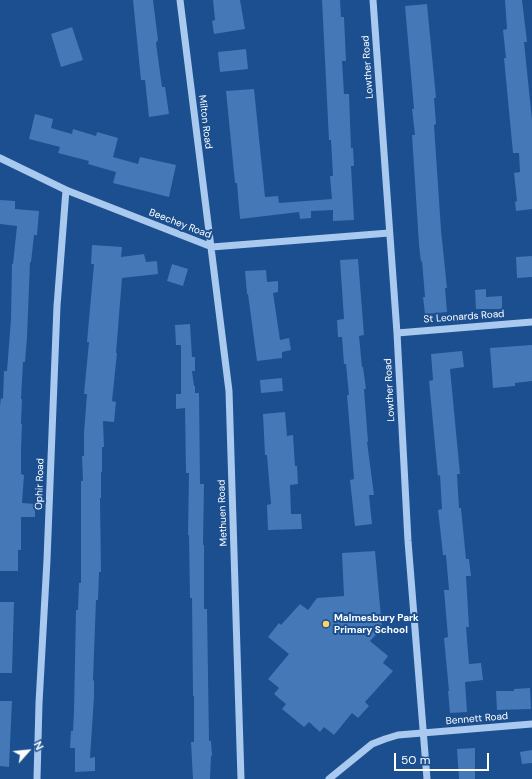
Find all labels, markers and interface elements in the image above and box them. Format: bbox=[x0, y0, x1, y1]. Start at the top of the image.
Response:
street label: Lowther Road bbox=[360, 35, 376, 99]
street label: Milton Road bbox=[196, 94, 214, 150]
street label: Beechey Road bbox=[147, 207, 213, 241]
street label: St Leonards Road bbox=[423, 308, 505, 326]
street label: Lowther Road bbox=[382, 358, 398, 422]
street label: Ophir Road bbox=[33, 458, 47, 510]
street label: Methuen Road bbox=[216, 479, 230, 547]
place label: Malmesbury Park Primary School bbox=[334, 612, 419, 636]
marker: Malmesbury Park Primary School bbox=[321, 619, 331, 629]
street label: Bennett Road bbox=[445, 710, 509, 728]
north arrow bbox=[8, 731, 48, 771]
text: N bbox=[31, 739, 47, 752]
scale bar bbox=[396, 745, 491, 771]
text: 50 m bbox=[401, 752, 430, 768]

